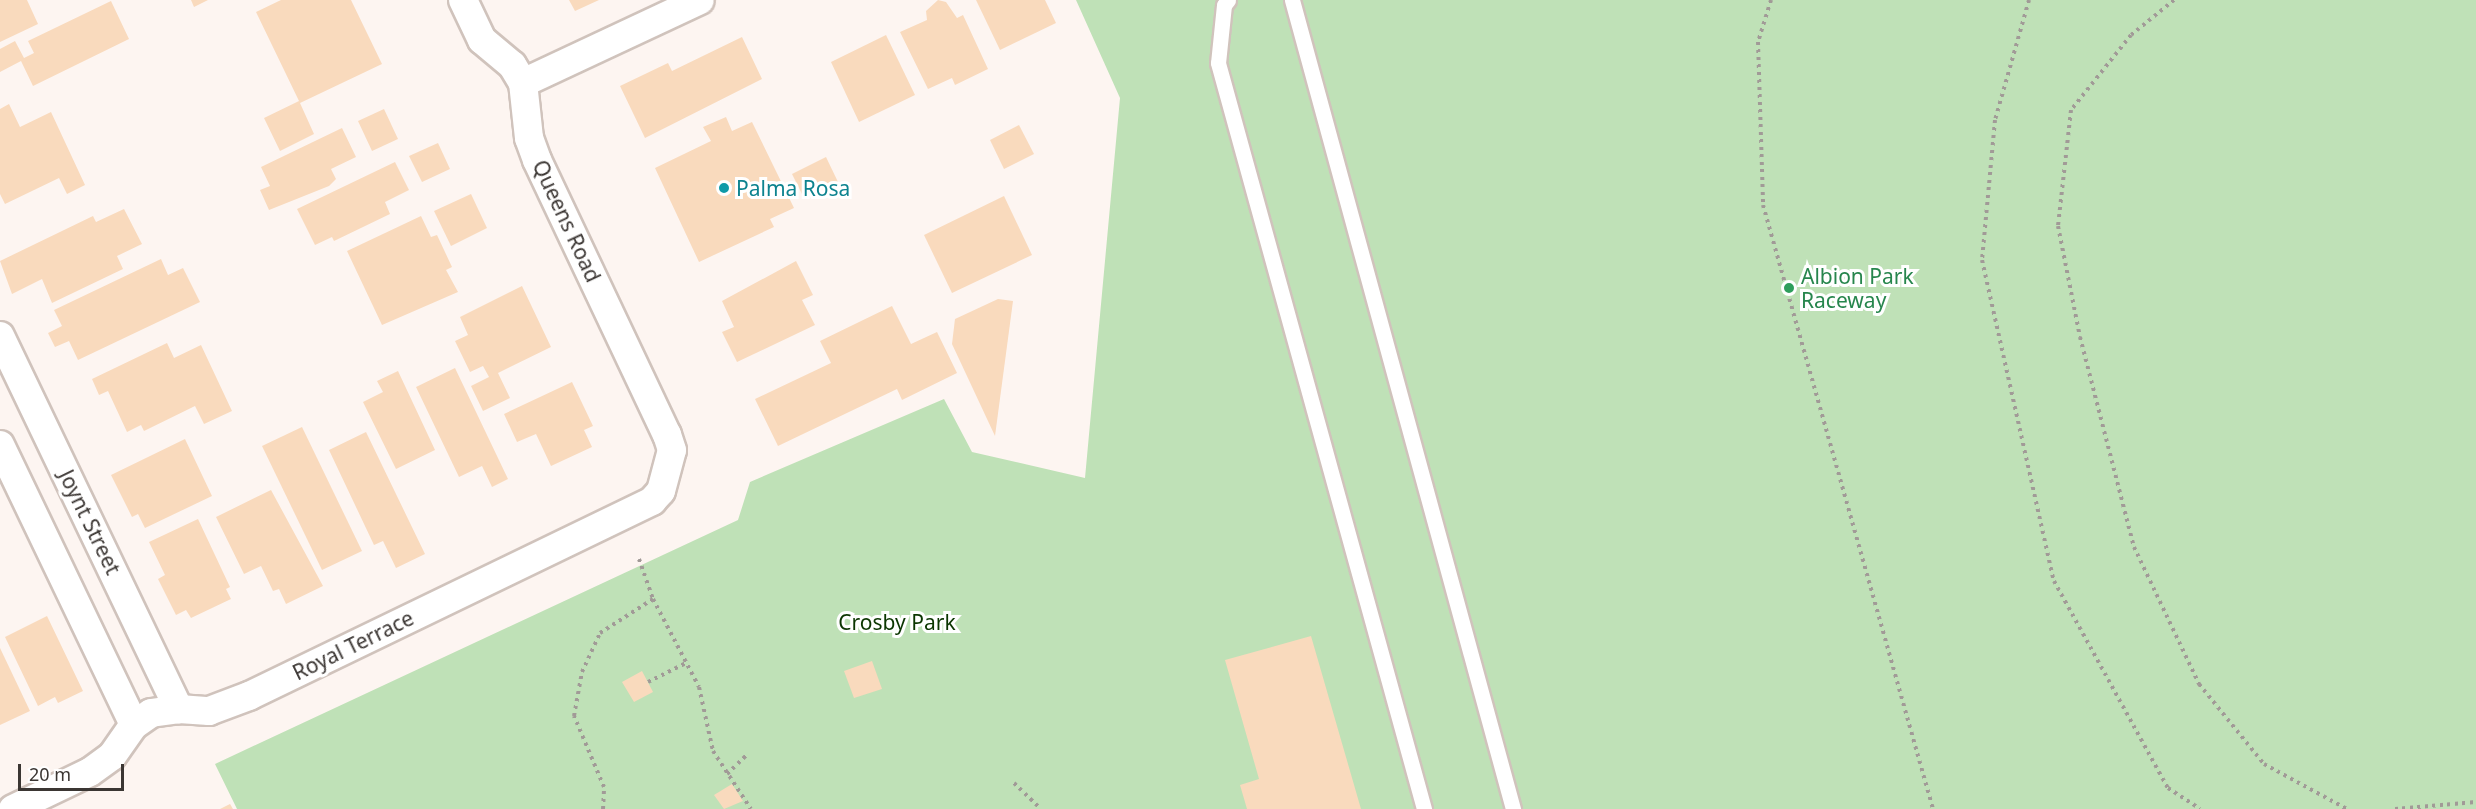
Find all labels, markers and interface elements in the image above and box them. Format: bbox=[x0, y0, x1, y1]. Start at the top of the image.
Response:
street label: Queens Road bbox=[528, 156, 606, 286]
place label: Palma Rosa bbox=[736, 175, 850, 201]
marker: Palma Rosa bbox=[717, 181, 731, 195]
place label: Albion Park Raceway bbox=[1801, 263, 1914, 313]
marker: Albion Park Raceway bbox=[1782, 281, 1796, 295]
street label: Joynt Street bbox=[54, 466, 126, 578]
street label: Royal Terrace bbox=[288, 605, 418, 685]
park label: Crosby Park bbox=[838, 609, 956, 635]
scale bar bbox=[21, 752, 128, 790]
text: 20 m bbox=[29, 762, 71, 786]

